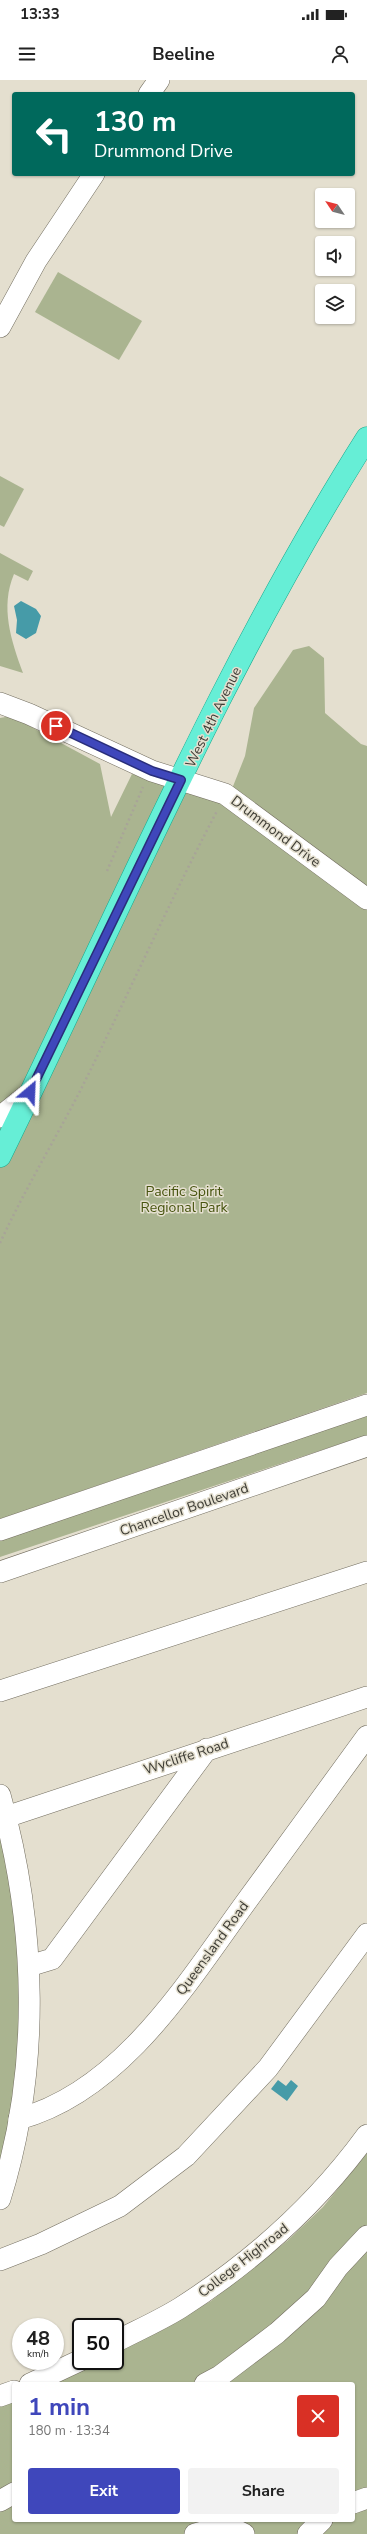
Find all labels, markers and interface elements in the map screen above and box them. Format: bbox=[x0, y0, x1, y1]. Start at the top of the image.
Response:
text: 13:33 bbox=[20, 4, 60, 24]
text: Beeline bbox=[152, 42, 215, 66]
icon: menu bbox=[16, 43, 38, 65]
icon: person bbox=[329, 43, 351, 65]
text: 130 m bbox=[94, 103, 177, 141]
icon: left bbox=[28, 108, 80, 160]
text: Drummond Drive bbox=[94, 139, 233, 163]
north arrow bbox=[315, 188, 355, 228]
map controls bbox=[315, 188, 355, 324]
button: sound bbox=[315, 236, 355, 276]
button: layers bbox=[315, 284, 355, 324]
street label: West 4th Avenue bbox=[181, 664, 246, 771]
pin bbox=[39, 709, 73, 743]
icon: arrive bbox=[45, 715, 67, 737]
street label: Drummond Drive bbox=[227, 791, 325, 871]
position arrow bbox=[9, 1071, 51, 1113]
park label: Pacific Spirit Regional Park bbox=[141, 1182, 228, 1217]
street label: Chancellor Boulevard bbox=[117, 1478, 251, 1540]
street label: Wycliffe Road bbox=[141, 1734, 231, 1779]
street label: Queensland Road bbox=[172, 1897, 253, 1999]
street label: College Highroad bbox=[194, 2219, 292, 2302]
speed limit sign: 50 bbox=[72, 2318, 124, 2370]
text: 48 bbox=[26, 2325, 50, 2352]
text: km/h bbox=[27, 2347, 49, 2361]
text: 1 min bbox=[28, 2391, 90, 2423]
button: close bbox=[297, 2395, 339, 2437]
text: 180 m · 13:34 bbox=[28, 2422, 110, 2440]
button: Exit bbox=[28, 2468, 180, 2514]
button: Share bbox=[188, 2468, 339, 2514]

